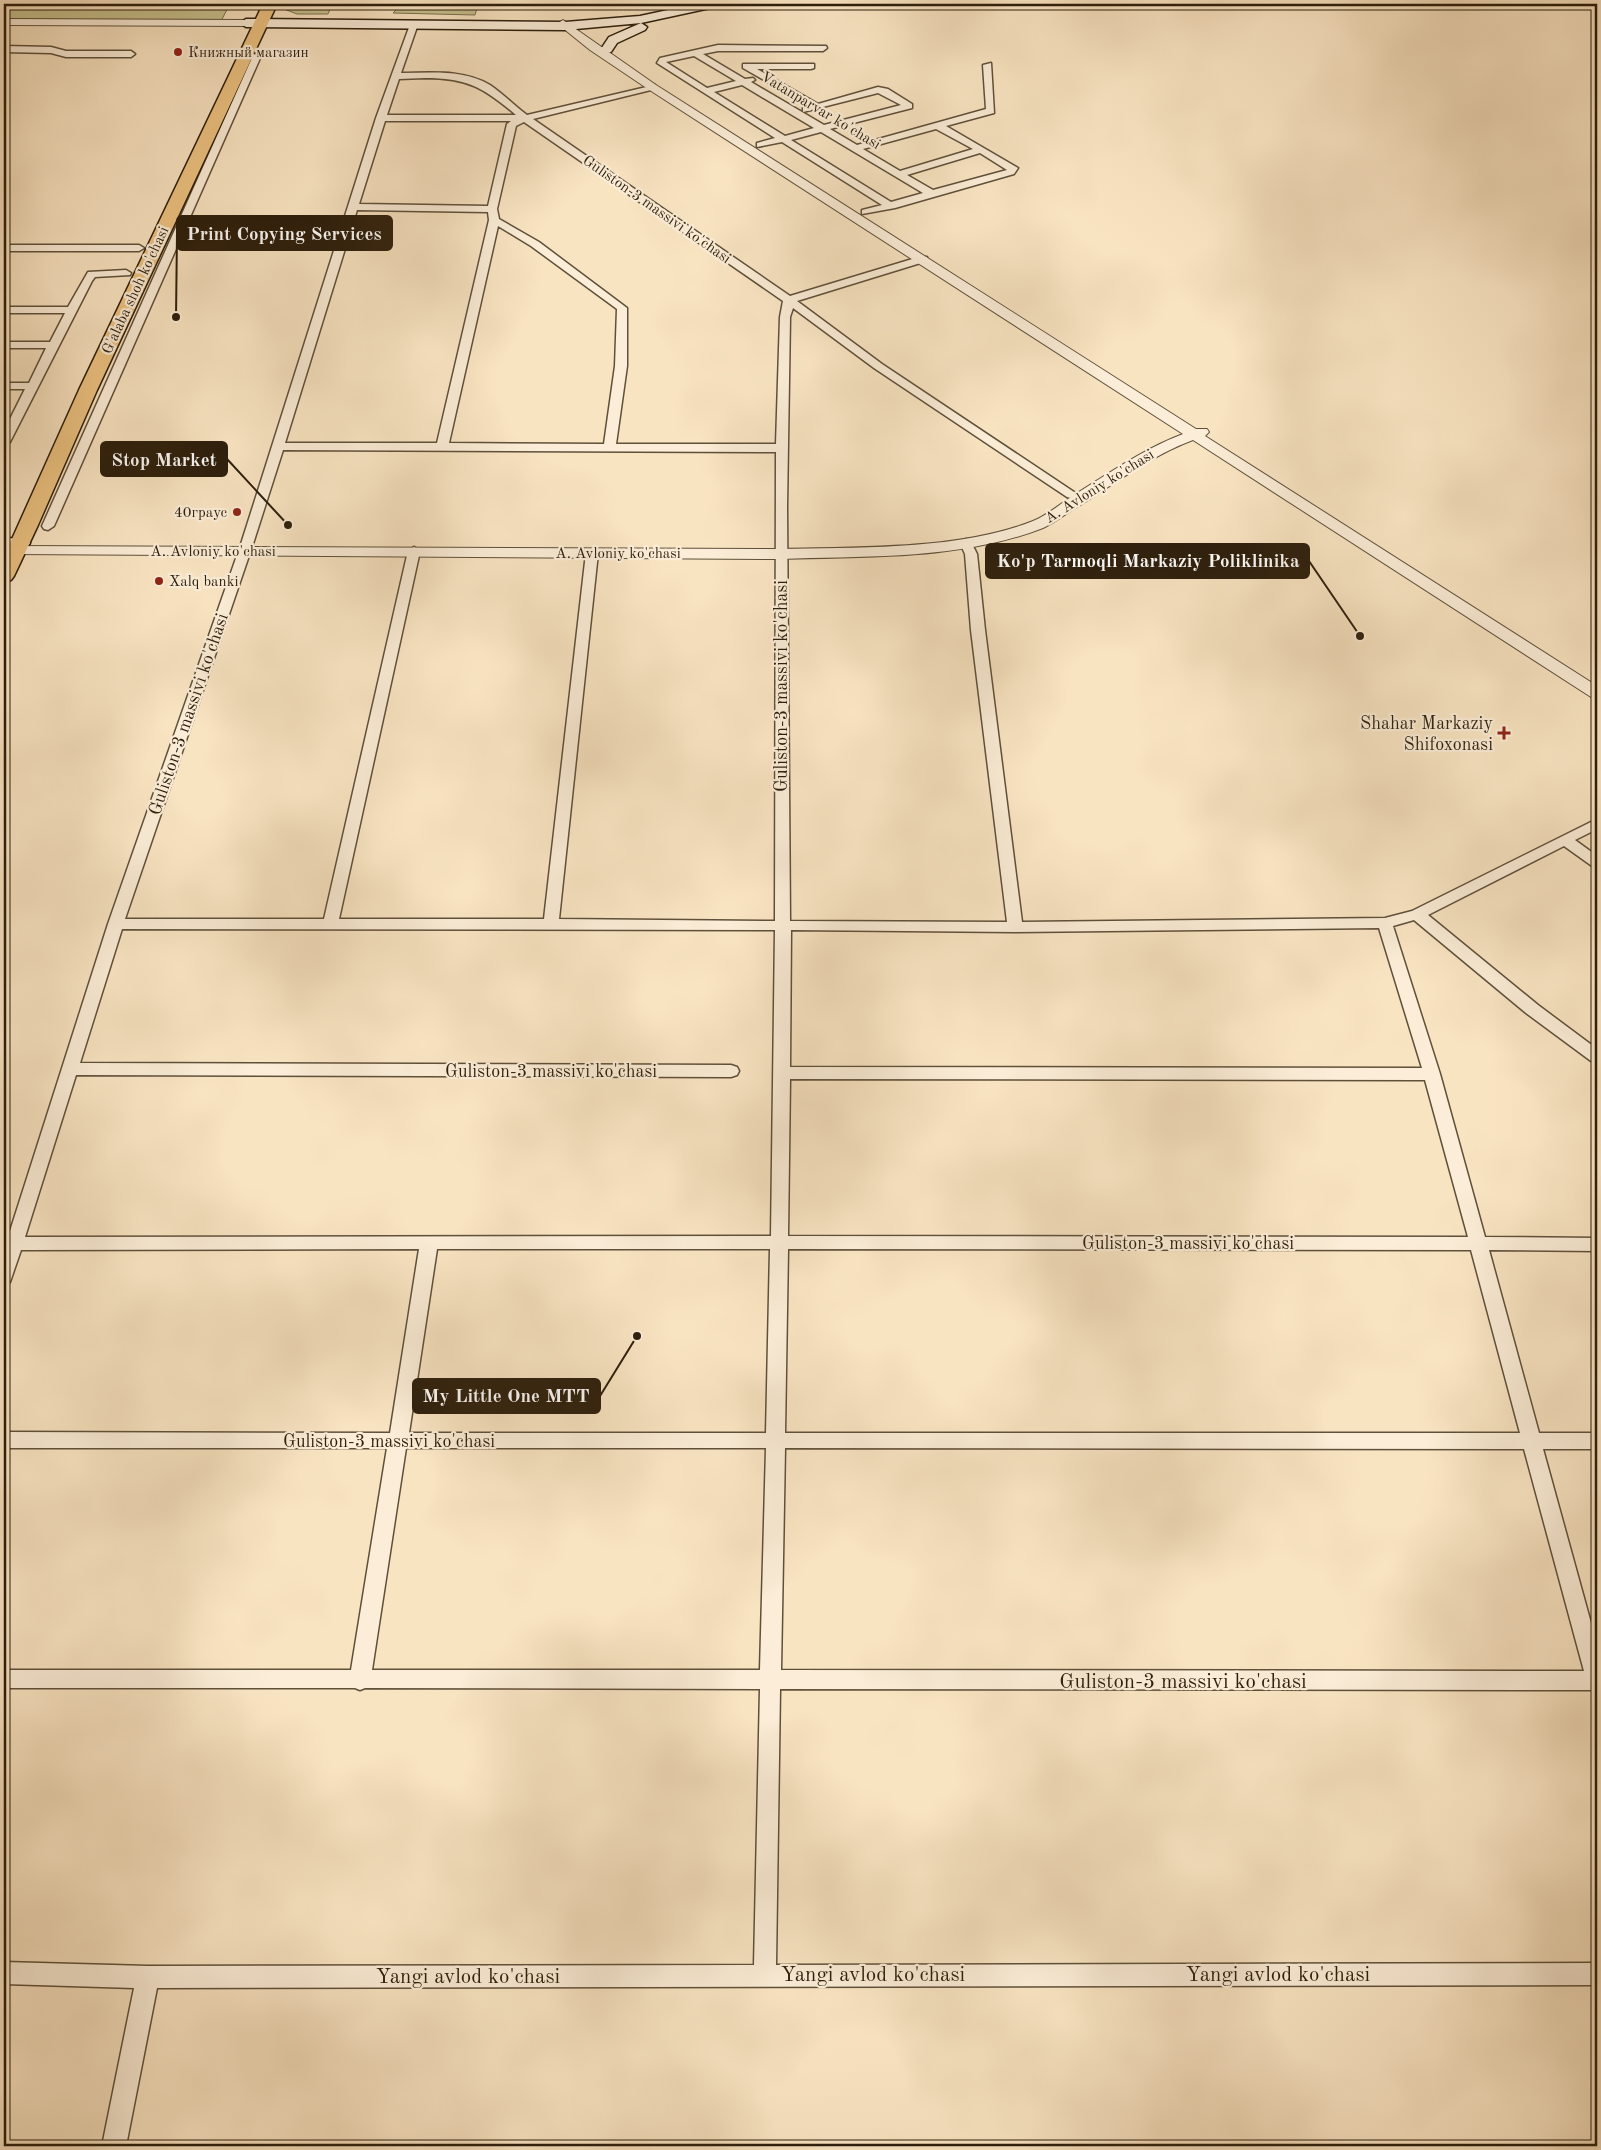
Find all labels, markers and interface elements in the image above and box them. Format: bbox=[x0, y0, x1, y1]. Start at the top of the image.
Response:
marker: Книжный магазин bbox=[172, 46, 184, 58]
place label: Книжный магазин bbox=[188, 46, 309, 61]
street label: Vatanparvar ko'chasi bbox=[758, 70, 883, 153]
street label: Guliston-3 massivi ko'chasi bbox=[579, 153, 733, 267]
callout: Print Copying Services bbox=[177, 216, 392, 250]
street label: G'alaba shoh ko'chasi bbox=[100, 225, 172, 357]
text: Print Copying Services bbox=[186, 226, 382, 245]
callout: Stop Market bbox=[101, 442, 227, 476]
street label: A. Avloniy ko'chasi bbox=[1043, 448, 1157, 527]
text: Stop Market bbox=[111, 452, 217, 471]
place label: 40граус bbox=[174, 506, 227, 521]
marker: 40граус bbox=[231, 506, 243, 518]
callout: Ko'p Tarmoqli Markaziy Poliklinika bbox=[986, 544, 1309, 578]
street label: A. Avloniy ko'chasi bbox=[150, 545, 276, 560]
street label: A. Avloniy ko'chasi bbox=[555, 547, 681, 562]
text: Ko'p Tarmoqli Markaziy Poliklinika bbox=[996, 553, 1300, 572]
marker: Xalq banki bbox=[153, 575, 165, 587]
place label: Xalq banki bbox=[169, 575, 238, 590]
street label: Guliston-3 massivi ko'chasi bbox=[773, 580, 791, 792]
street label: Guliston-3 massivi ko'chasi bbox=[146, 611, 232, 818]
place label: Shahar Markaziy Shifoxonasi bbox=[1360, 715, 1493, 754]
marker: Shahar Markaziy Shifoxonasi bbox=[1497, 726, 1511, 740]
street label: Guliston-3 massivi ko'chasi bbox=[445, 1063, 657, 1081]
street label: Guliston-3 massivi ko'chasi bbox=[1082, 1235, 1294, 1253]
callout: My Little One MTT bbox=[413, 1379, 600, 1413]
text: My Little One MTT bbox=[422, 1388, 590, 1407]
street label: Guliston-3 massivi ko'chasi bbox=[283, 1433, 495, 1451]
street label: Guliston-3 massivi ko'chasi bbox=[1059, 1672, 1307, 1693]
street label: Yangi avlod ko'chasi bbox=[781, 1965, 965, 1986]
street label: Yangi avlod ko'chasi bbox=[1186, 1965, 1370, 1986]
street label: Yangi avlod ko'chasi bbox=[376, 1967, 560, 1988]

